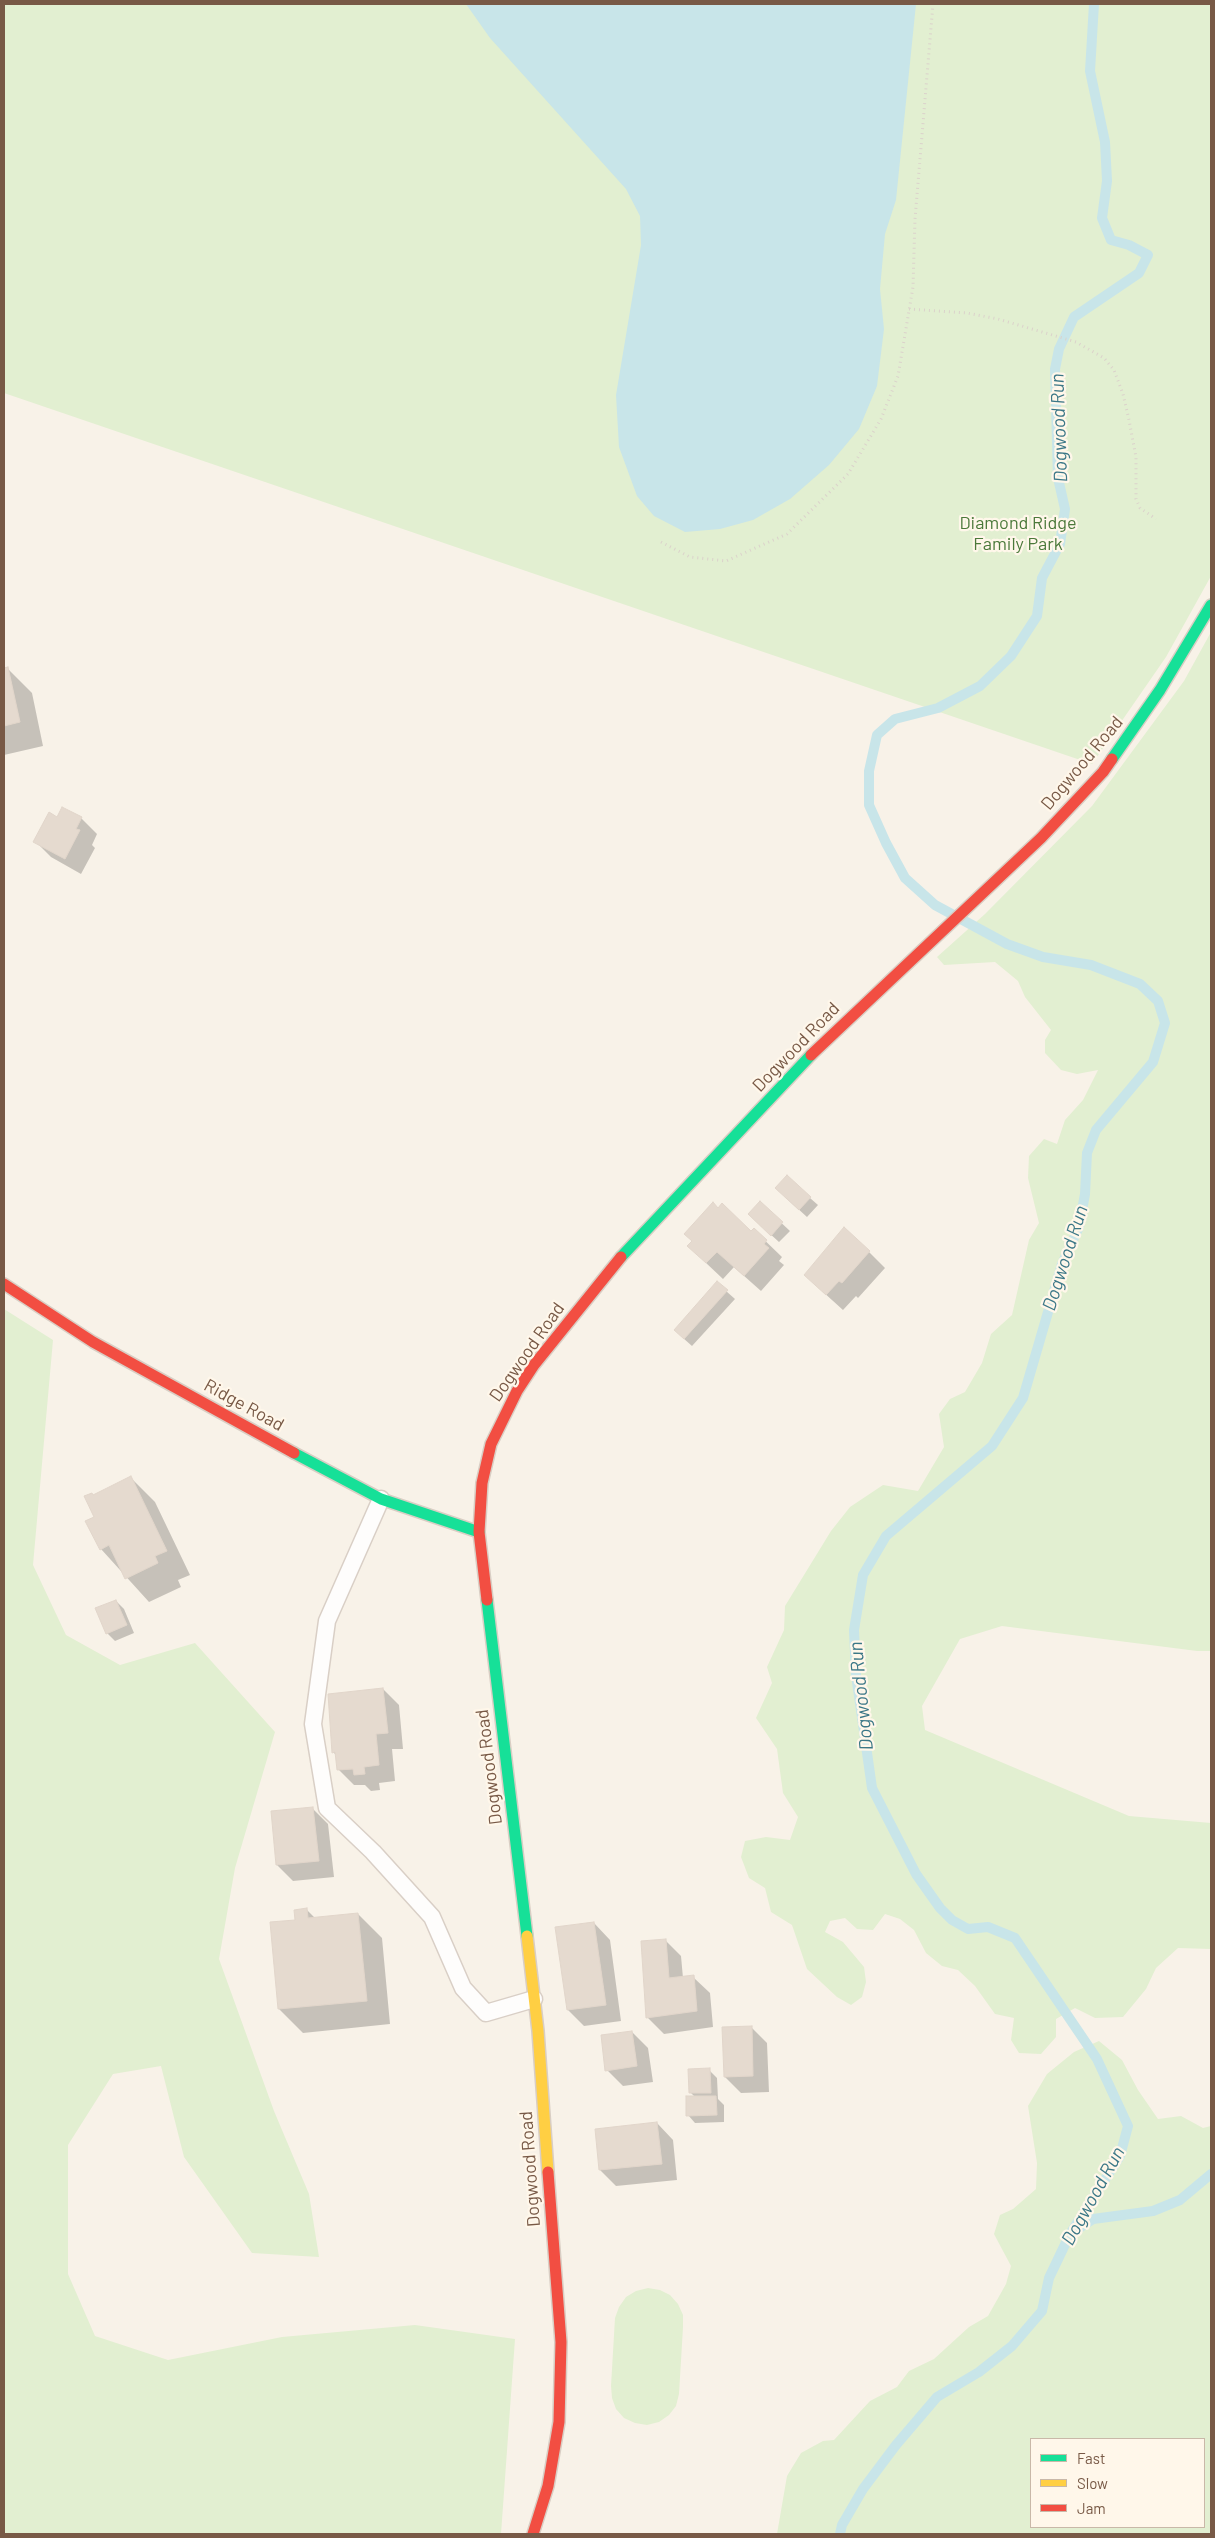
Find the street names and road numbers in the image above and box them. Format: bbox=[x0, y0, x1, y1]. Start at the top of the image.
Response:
street label: Dogwood Road bbox=[1036, 712, 1128, 814]
street label: Dogwood Road bbox=[748, 998, 844, 1096]
street label: Dogwood Road bbox=[485, 1298, 569, 1406]
street label: Ridge Road bbox=[200, 1374, 288, 1436]
street label: Dogwood Road bbox=[471, 1708, 507, 1826]
street label: Dogwood Road bbox=[515, 2110, 545, 2228]

